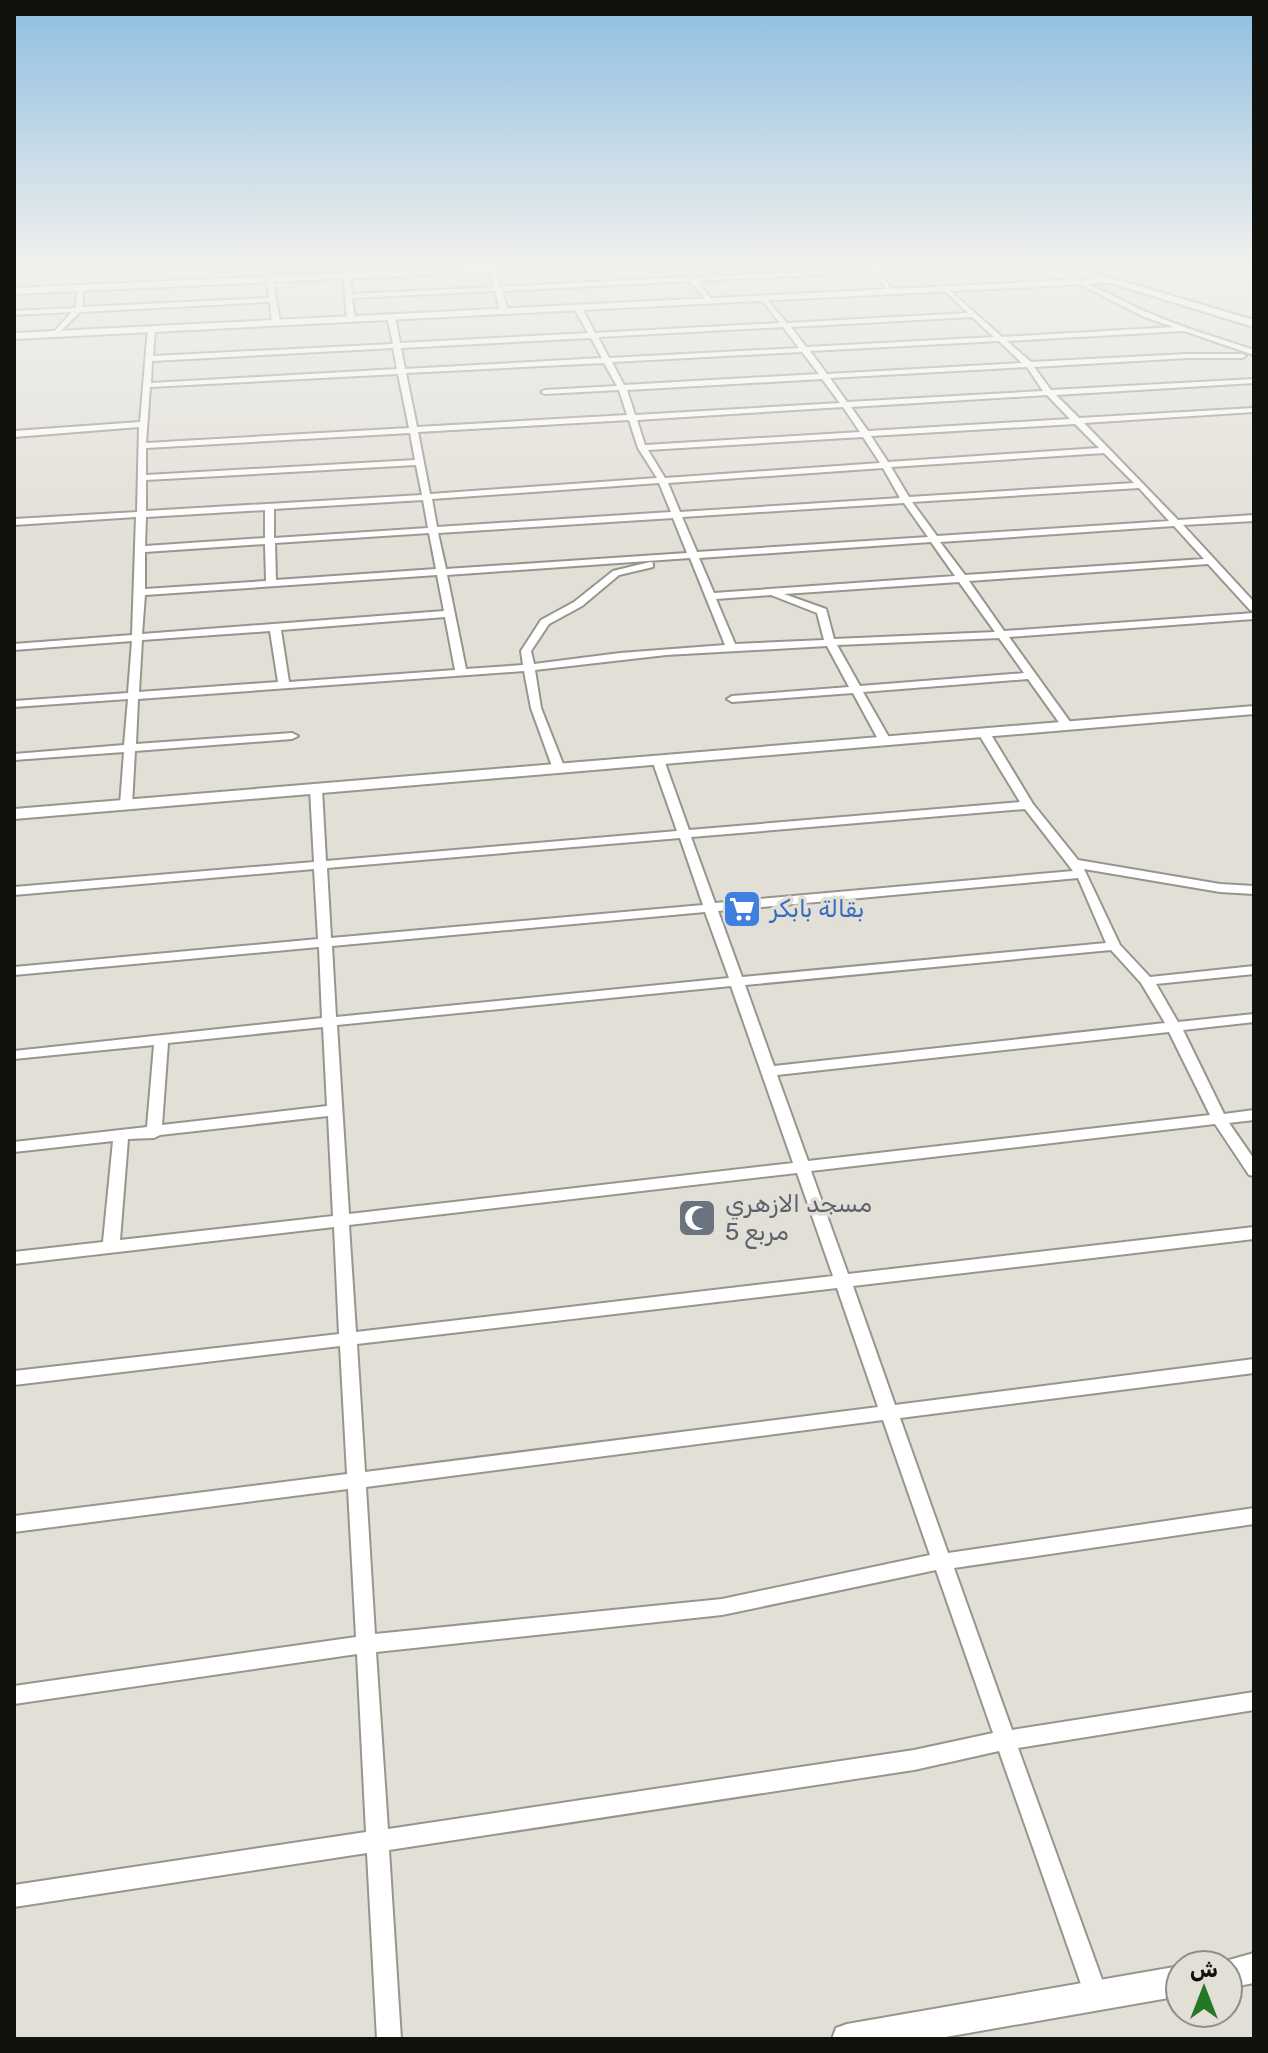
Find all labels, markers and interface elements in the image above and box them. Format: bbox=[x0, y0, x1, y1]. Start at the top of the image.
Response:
supermarket icon: بقالة بابكر bbox=[721, 888, 763, 930]
place label: بقالة بابكر bbox=[768, 895, 864, 923]
place label: مسجد الازهري مربع 5 bbox=[725, 1190, 872, 1249]
mosque icon: مسجد الازهري مربع 5 bbox=[676, 1197, 718, 1239]
north arrow bbox=[1164, 1949, 1244, 2029]
text: ش bbox=[1190, 1956, 1218, 1983]

